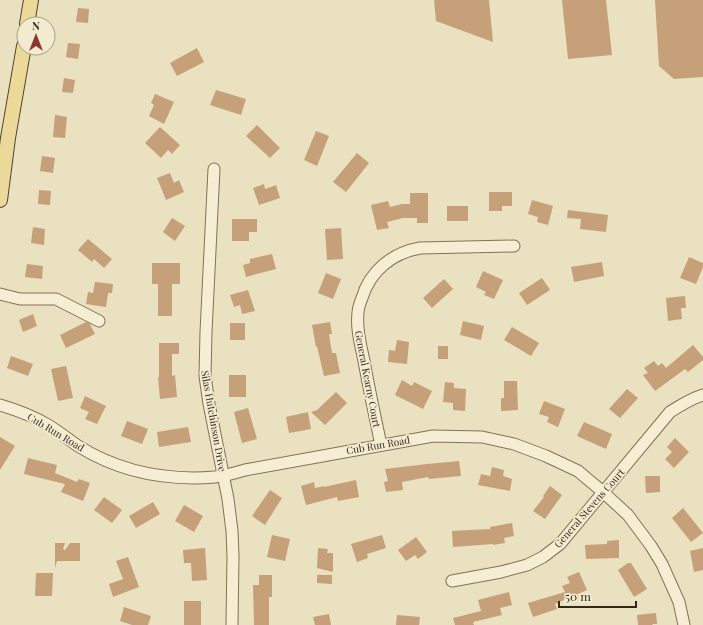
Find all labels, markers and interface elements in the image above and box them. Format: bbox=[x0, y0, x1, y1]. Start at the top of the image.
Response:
north arrow bbox=[16, 16, 56, 56]
text: N bbox=[32, 18, 40, 33]
street label: General Kearny Court bbox=[352, 329, 384, 429]
street label: Silas Hutchinson Drive bbox=[198, 369, 230, 473]
street label: Cub Run Road bbox=[25, 409, 87, 455]
street label: Cub Run Road bbox=[345, 432, 411, 457]
street label: General Stevens Court bbox=[551, 465, 628, 551]
scale bar bbox=[559, 583, 636, 609]
text: 50 m bbox=[565, 588, 591, 604]

